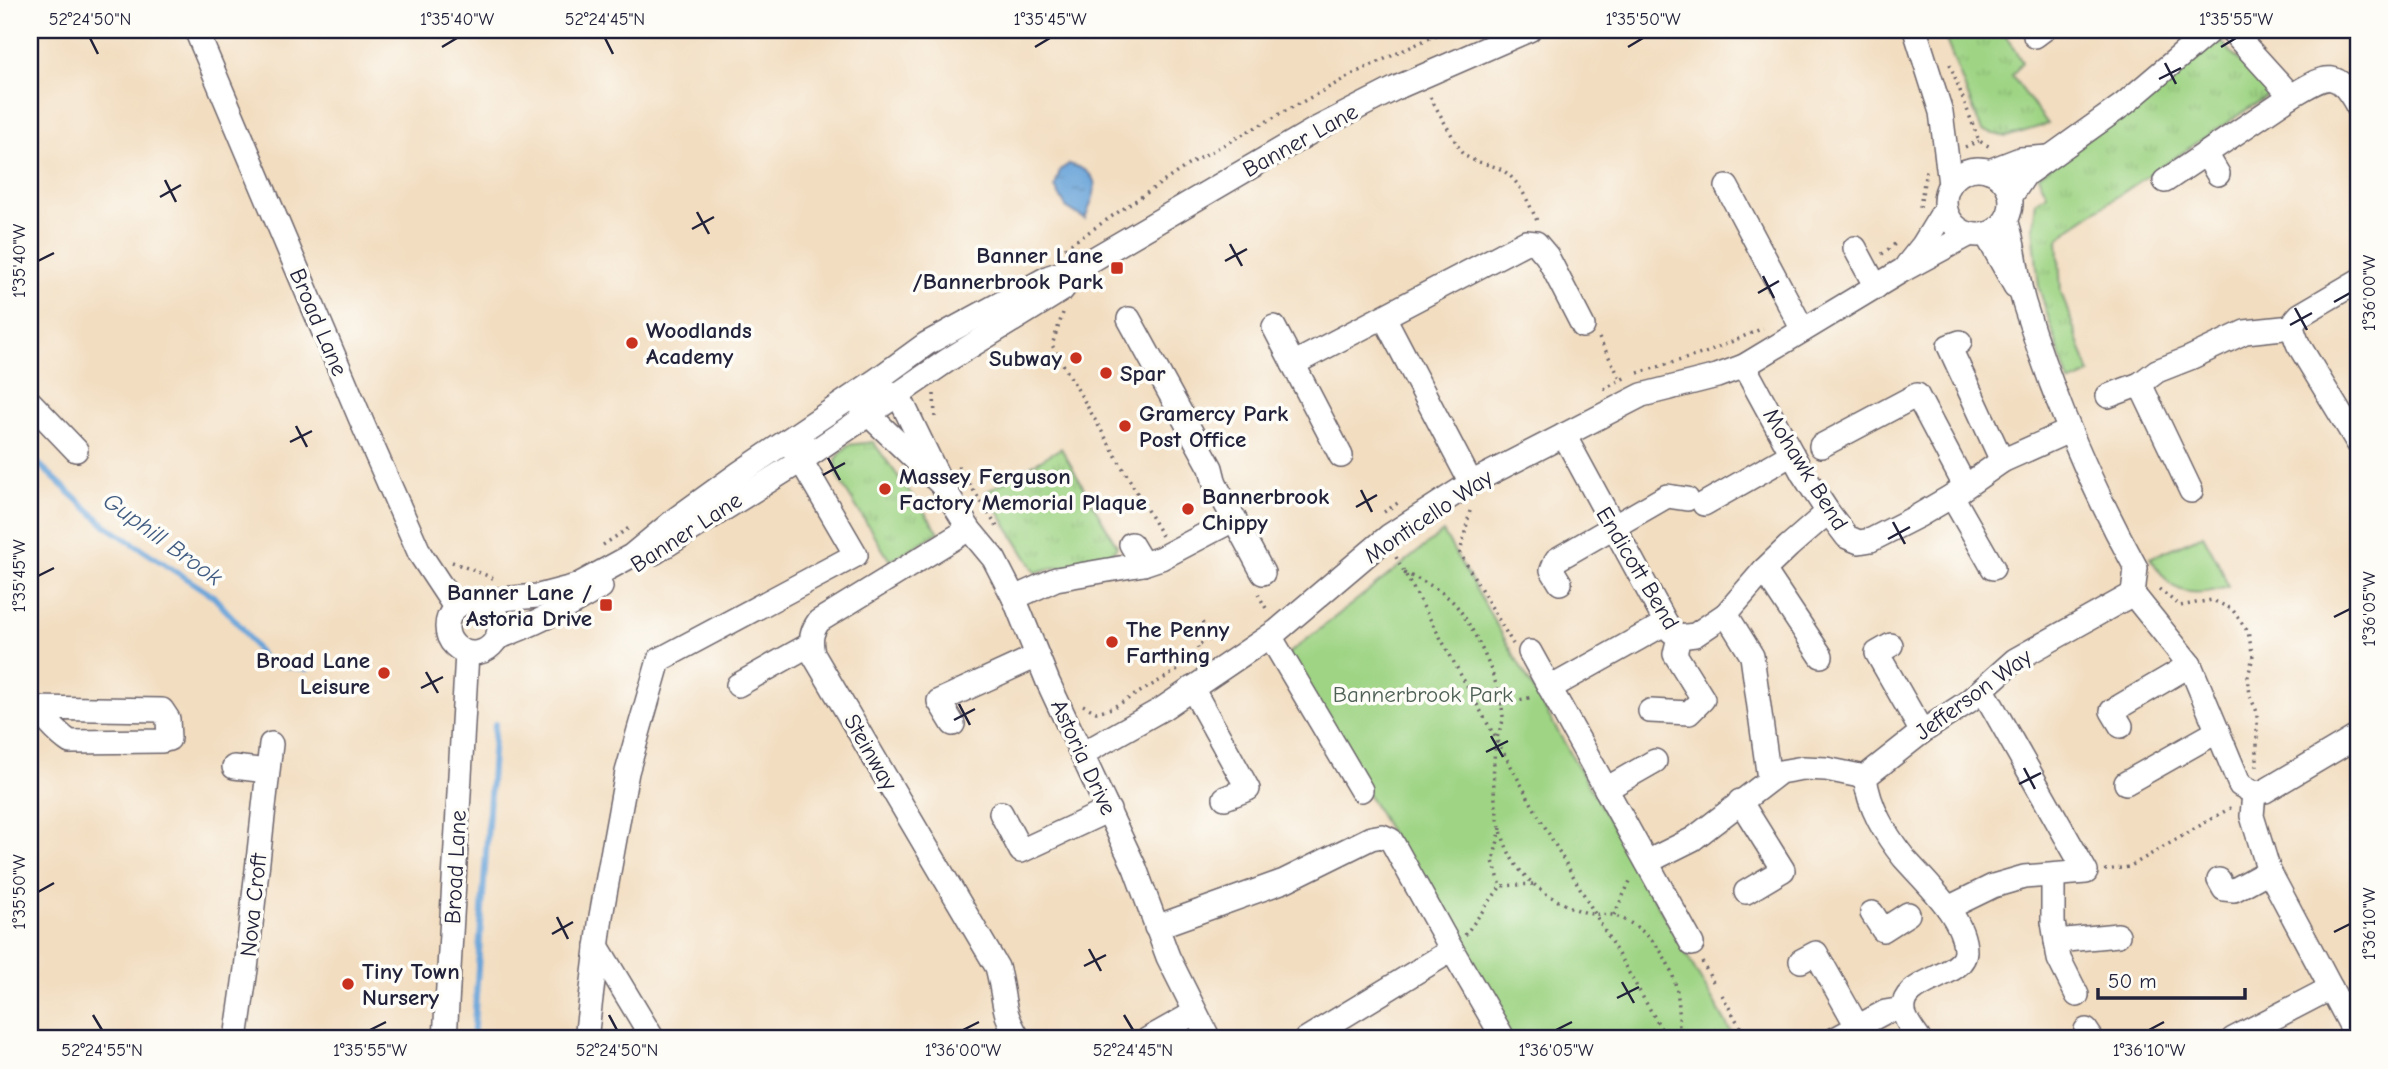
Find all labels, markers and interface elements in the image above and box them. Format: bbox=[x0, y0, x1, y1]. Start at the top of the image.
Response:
text: 52°24'50"N bbox=[49, 9, 131, 30]
text: 1°35'40"W bbox=[420, 9, 494, 30]
text: 52°24'45"N bbox=[565, 9, 645, 30]
text: 1°35'45"W bbox=[1014, 9, 1087, 30]
text: 1°35'50"W bbox=[1605, 9, 1681, 30]
text: 1°35'55"W bbox=[2199, 9, 2273, 30]
street label: Banner Lane bbox=[1238, 98, 1362, 183]
text: 1°35'40"W bbox=[9, 224, 30, 298]
place label: Banner Lane /Bannerbrook Park bbox=[913, 242, 1103, 295]
text: 1°36'00"W bbox=[2359, 254, 2380, 331]
marker: Banner Lane /Bannerbrook Park bbox=[1109, 260, 1125, 276]
street label: Broad Lane bbox=[284, 264, 353, 380]
place label: Woodlands Academy bbox=[646, 317, 752, 370]
marker: Woodlands Academy bbox=[624, 335, 640, 351]
place label: Subway bbox=[989, 345, 1062, 372]
marker: Subway bbox=[1068, 350, 1084, 366]
place label: Spar bbox=[1120, 360, 1166, 387]
marker: Spar bbox=[1098, 365, 1114, 381]
place label: Gramercy Park Post Office bbox=[1139, 400, 1288, 453]
street label: Mohawk Bend bbox=[1757, 403, 1854, 535]
marker: Gramercy Park Post Office bbox=[1117, 418, 1133, 434]
place label: Massey Ferguson Factory Memorial Plaque bbox=[899, 463, 1147, 516]
street label: Monticello Way bbox=[1359, 463, 1498, 569]
marker: Massey Ferguson Factory Memorial Plaque bbox=[877, 481, 893, 497]
place label: Bannerbrook Chippy bbox=[1202, 483, 1329, 536]
water label: Guphill Brook bbox=[98, 486, 228, 592]
street label: Banner Lane bbox=[626, 486, 747, 578]
marker: Bannerbrook Chippy bbox=[1180, 501, 1196, 517]
street label: Endicott Bend bbox=[1590, 502, 1685, 635]
text: 1°35'45"W bbox=[9, 539, 30, 613]
text: 1°36'05"W bbox=[2359, 571, 2380, 647]
place label: Banner Lane / Astoria Drive bbox=[447, 579, 592, 632]
marker: Banner Lane / Astoria Drive bbox=[598, 597, 614, 613]
place label: The Penny Farthing bbox=[1126, 616, 1230, 669]
marker: The Penny Farthing bbox=[1104, 634, 1120, 650]
street label: Jefferson Way bbox=[1910, 643, 2038, 746]
place label: Broad Lane Leisure bbox=[256, 647, 370, 700]
marker: Broad Lane Leisure bbox=[376, 665, 392, 681]
park label: Bannerbrook Park bbox=[1333, 681, 1513, 708]
street label: Astoria Drive bbox=[1045, 695, 1122, 819]
street label: Steinway bbox=[838, 709, 904, 796]
street label: Broad Lane bbox=[439, 809, 472, 925]
street label: Nova Croft bbox=[235, 851, 272, 958]
text: 1°35'50"W bbox=[9, 854, 30, 930]
text: 1°36'10"W bbox=[2359, 887, 2380, 960]
scale bar bbox=[2098, 957, 2244, 1001]
place label: Tiny Town Nursery bbox=[362, 958, 460, 1011]
text: 50 m bbox=[2108, 969, 2157, 993]
marker: Tiny Town Nursery bbox=[340, 976, 356, 992]
text: 52°24'55"N bbox=[61, 1040, 143, 1061]
text: 1°35'55"W bbox=[333, 1040, 407, 1061]
text: 52°24'50"N bbox=[576, 1040, 658, 1061]
text: 1°36'00"W bbox=[925, 1040, 1002, 1061]
text: 52°24'45"N bbox=[1093, 1040, 1173, 1061]
text: 1°36'05"W bbox=[1518, 1040, 1594, 1061]
text: 1°36'10"W bbox=[2113, 1040, 2186, 1061]

